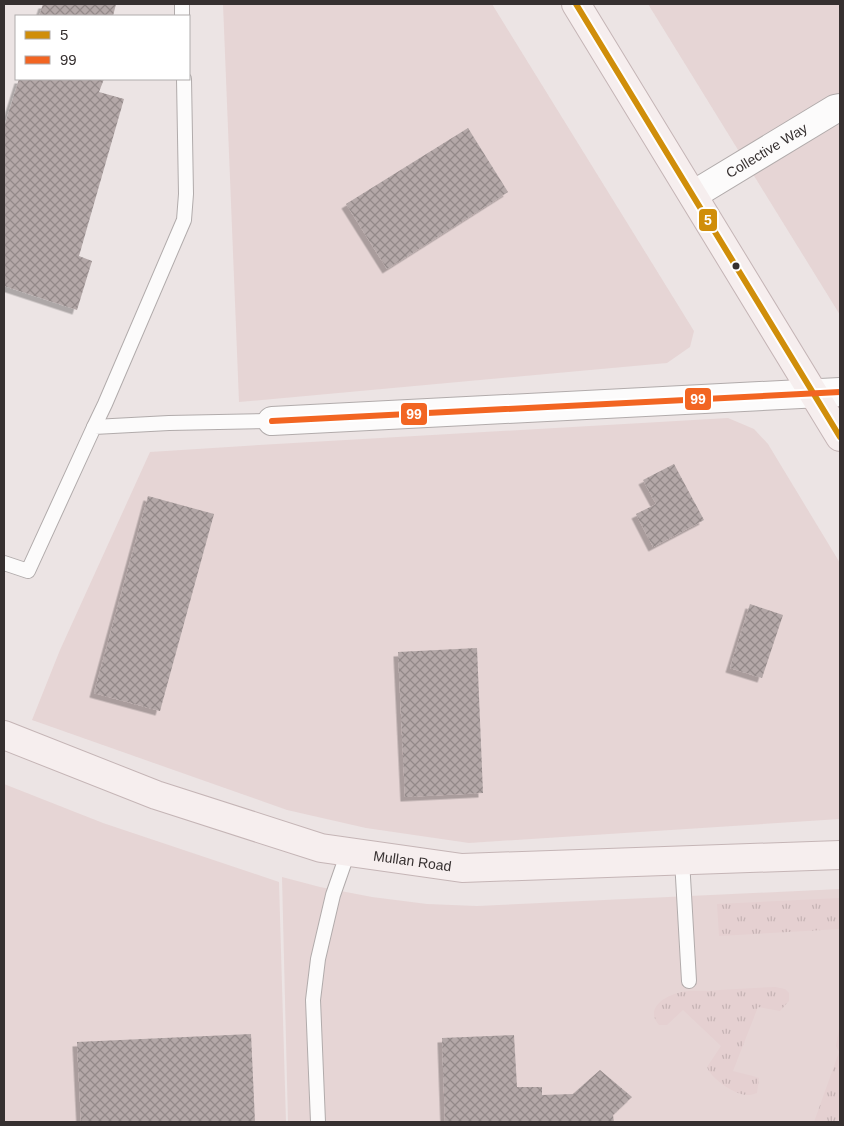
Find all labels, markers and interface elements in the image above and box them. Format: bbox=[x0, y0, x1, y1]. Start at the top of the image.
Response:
legend bbox=[15, 15, 190, 80]
text: 5 bbox=[60, 26, 68, 43]
text: 99 bbox=[60, 51, 77, 68]
street label: Collective Way bbox=[723, 120, 810, 181]
line badge: 5 bbox=[698, 208, 718, 232]
text: 5 bbox=[704, 212, 712, 228]
unlabelled marker bbox=[731, 261, 741, 271]
line badge: 99 bbox=[684, 387, 712, 411]
text: 99 bbox=[690, 391, 706, 407]
line badge: 99 bbox=[400, 402, 428, 426]
text: 99 bbox=[406, 406, 422, 422]
street label: Mullan Road bbox=[372, 848, 452, 874]

